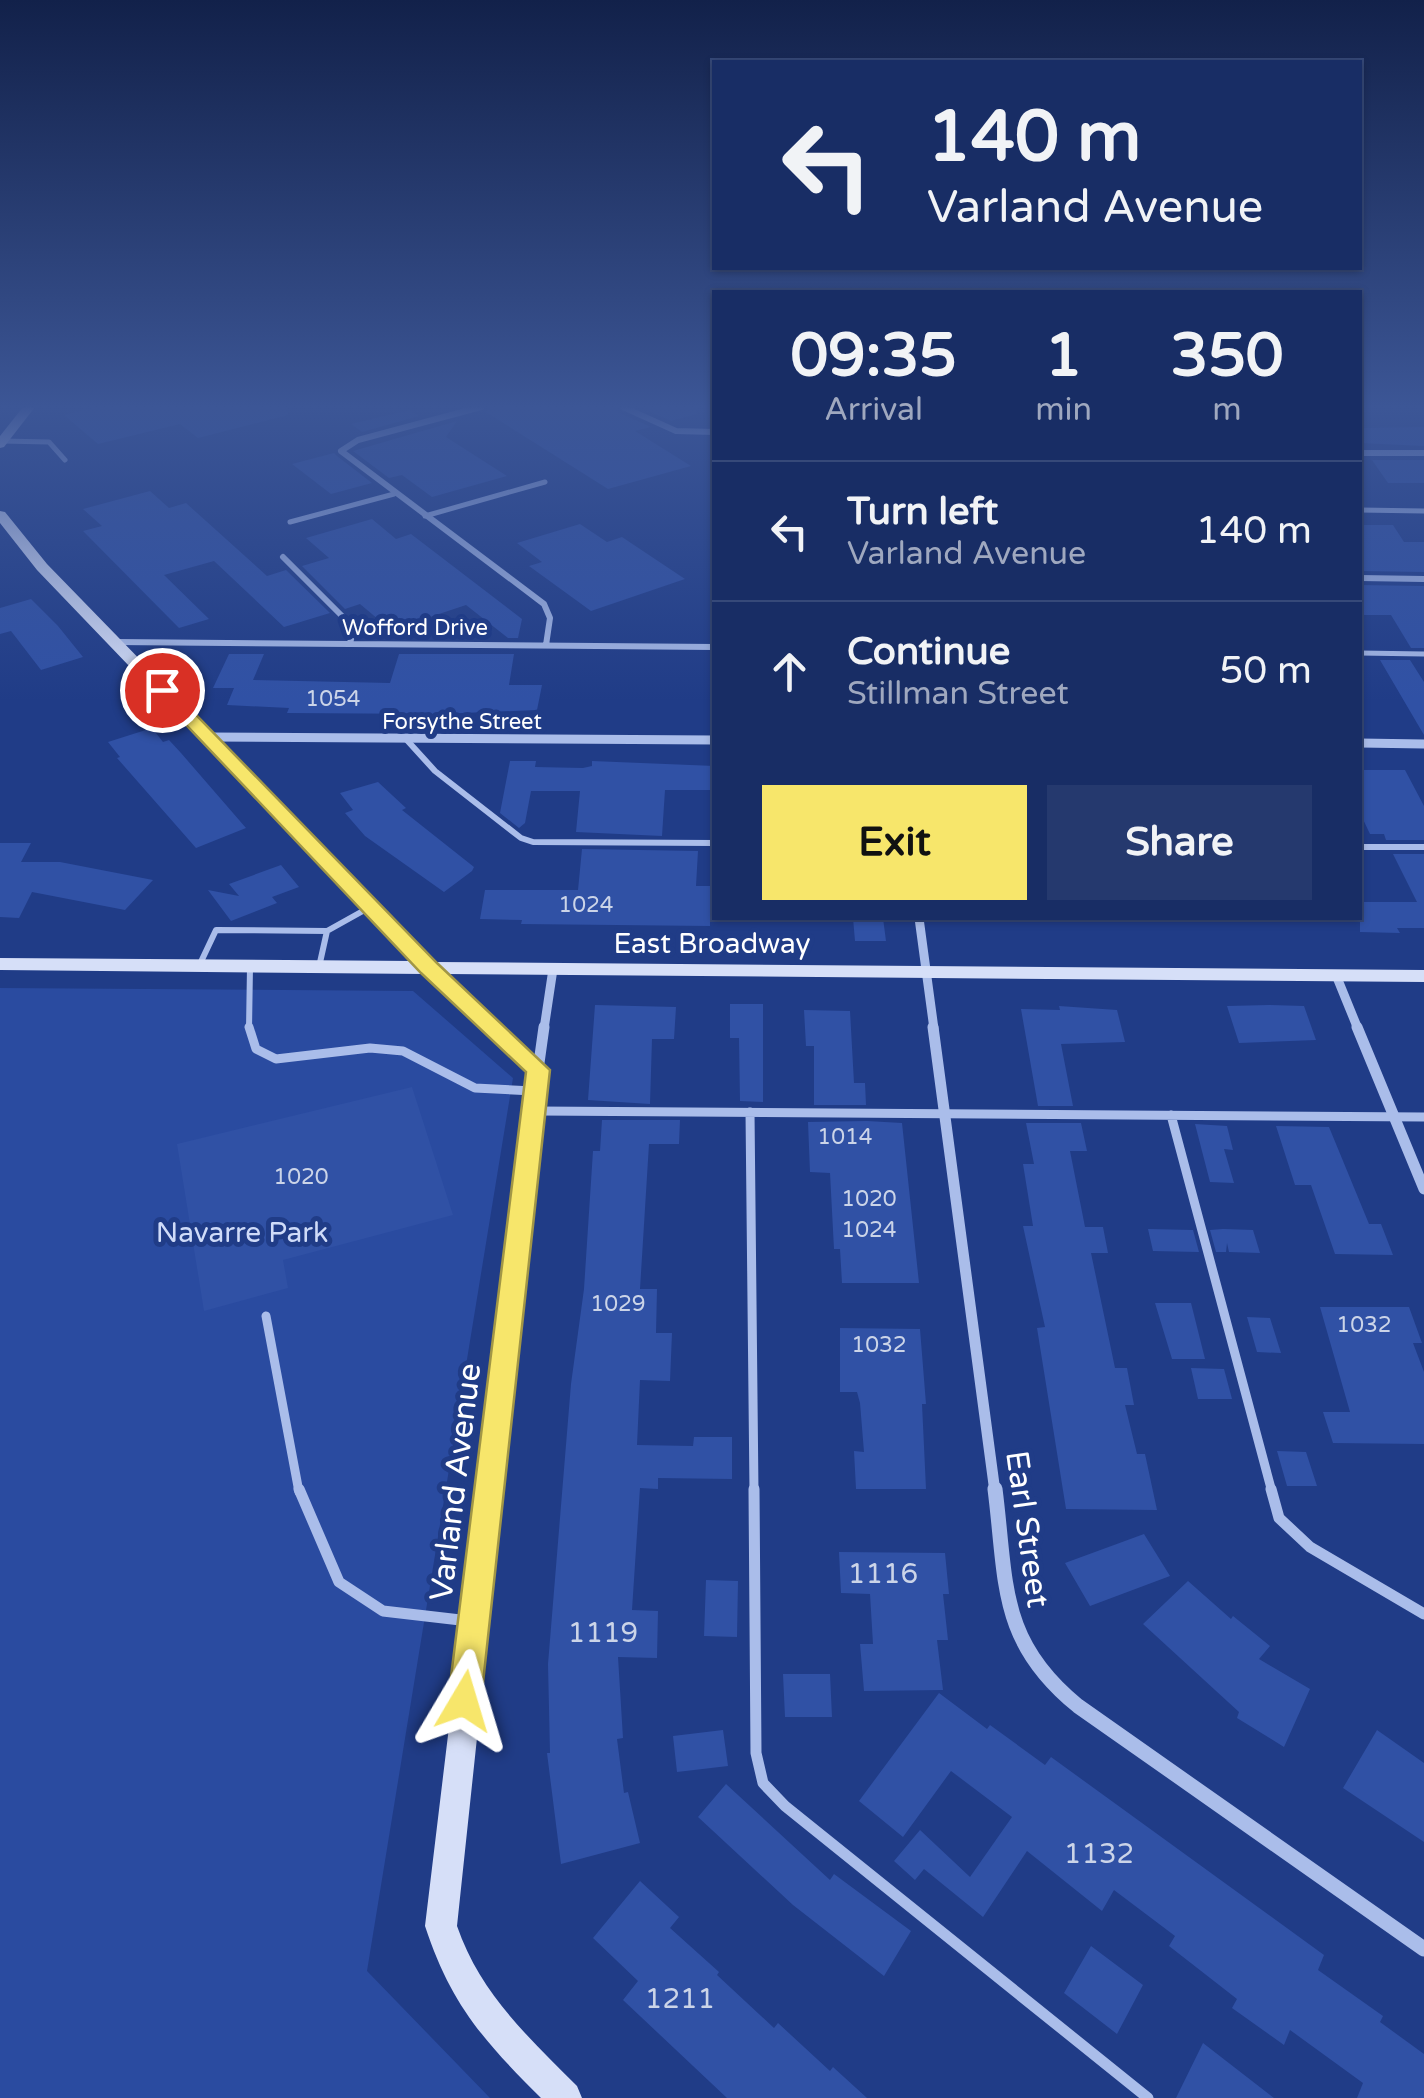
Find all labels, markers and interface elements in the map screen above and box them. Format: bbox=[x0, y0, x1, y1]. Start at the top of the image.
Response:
text: 140 m bbox=[927, 96, 1141, 180]
icon: left bbox=[762, 100, 892, 230]
text: Varland Avenue bbox=[927, 181, 1263, 235]
text: 09:35 bbox=[790, 320, 957, 392]
text: 1 bbox=[1045, 320, 1082, 392]
text: 350 bbox=[1170, 320, 1284, 392]
text: Arrival bbox=[824, 391, 923, 429]
text: min bbox=[1035, 391, 1092, 429]
text: m bbox=[1212, 391, 1242, 429]
text: Turn left bbox=[847, 489, 998, 535]
icon: left bbox=[762, 504, 817, 559]
text: 140 m bbox=[1196, 508, 1312, 554]
text: Varland Avenue bbox=[847, 535, 1086, 573]
street label: Wofford Drive bbox=[342, 615, 488, 641]
text: Continue bbox=[847, 629, 1010, 675]
icon: ahead bbox=[762, 644, 817, 699]
pin bbox=[120, 648, 205, 733]
text: 50 m bbox=[1220, 648, 1312, 694]
icon: arrive bbox=[135, 663, 190, 718]
text: Stillman Street bbox=[847, 675, 1069, 713]
house number: 1054 bbox=[305, 686, 361, 712]
street label: Forsythe Street bbox=[382, 709, 542, 735]
button: Exit bbox=[762, 785, 1027, 900]
button: Share bbox=[1047, 785, 1312, 900]
house number: 1024 bbox=[558, 892, 614, 918]
street label: East Broadway bbox=[613, 927, 811, 961]
house number: 1014 bbox=[817, 1124, 873, 1150]
house number: 1020 bbox=[273, 1164, 329, 1190]
house number: 1020 bbox=[841, 1186, 897, 1212]
park label: Navarre Park bbox=[156, 1216, 328, 1250]
house number: 1024 bbox=[841, 1217, 897, 1243]
house number: 1029 bbox=[590, 1291, 646, 1317]
house number: 1032 bbox=[1336, 1312, 1392, 1338]
house number: 1032 bbox=[851, 1332, 907, 1358]
street label: Varland Avenue bbox=[423, 1361, 489, 1603]
street label: Earl Street bbox=[997, 1448, 1057, 1610]
house number: 1116 bbox=[848, 1557, 918, 1591]
house number: 1119 bbox=[568, 1616, 638, 1650]
position arrow bbox=[412, 1649, 516, 1753]
house number: 1132 bbox=[1064, 1837, 1134, 1871]
house number: 1211 bbox=[645, 1982, 715, 2016]

